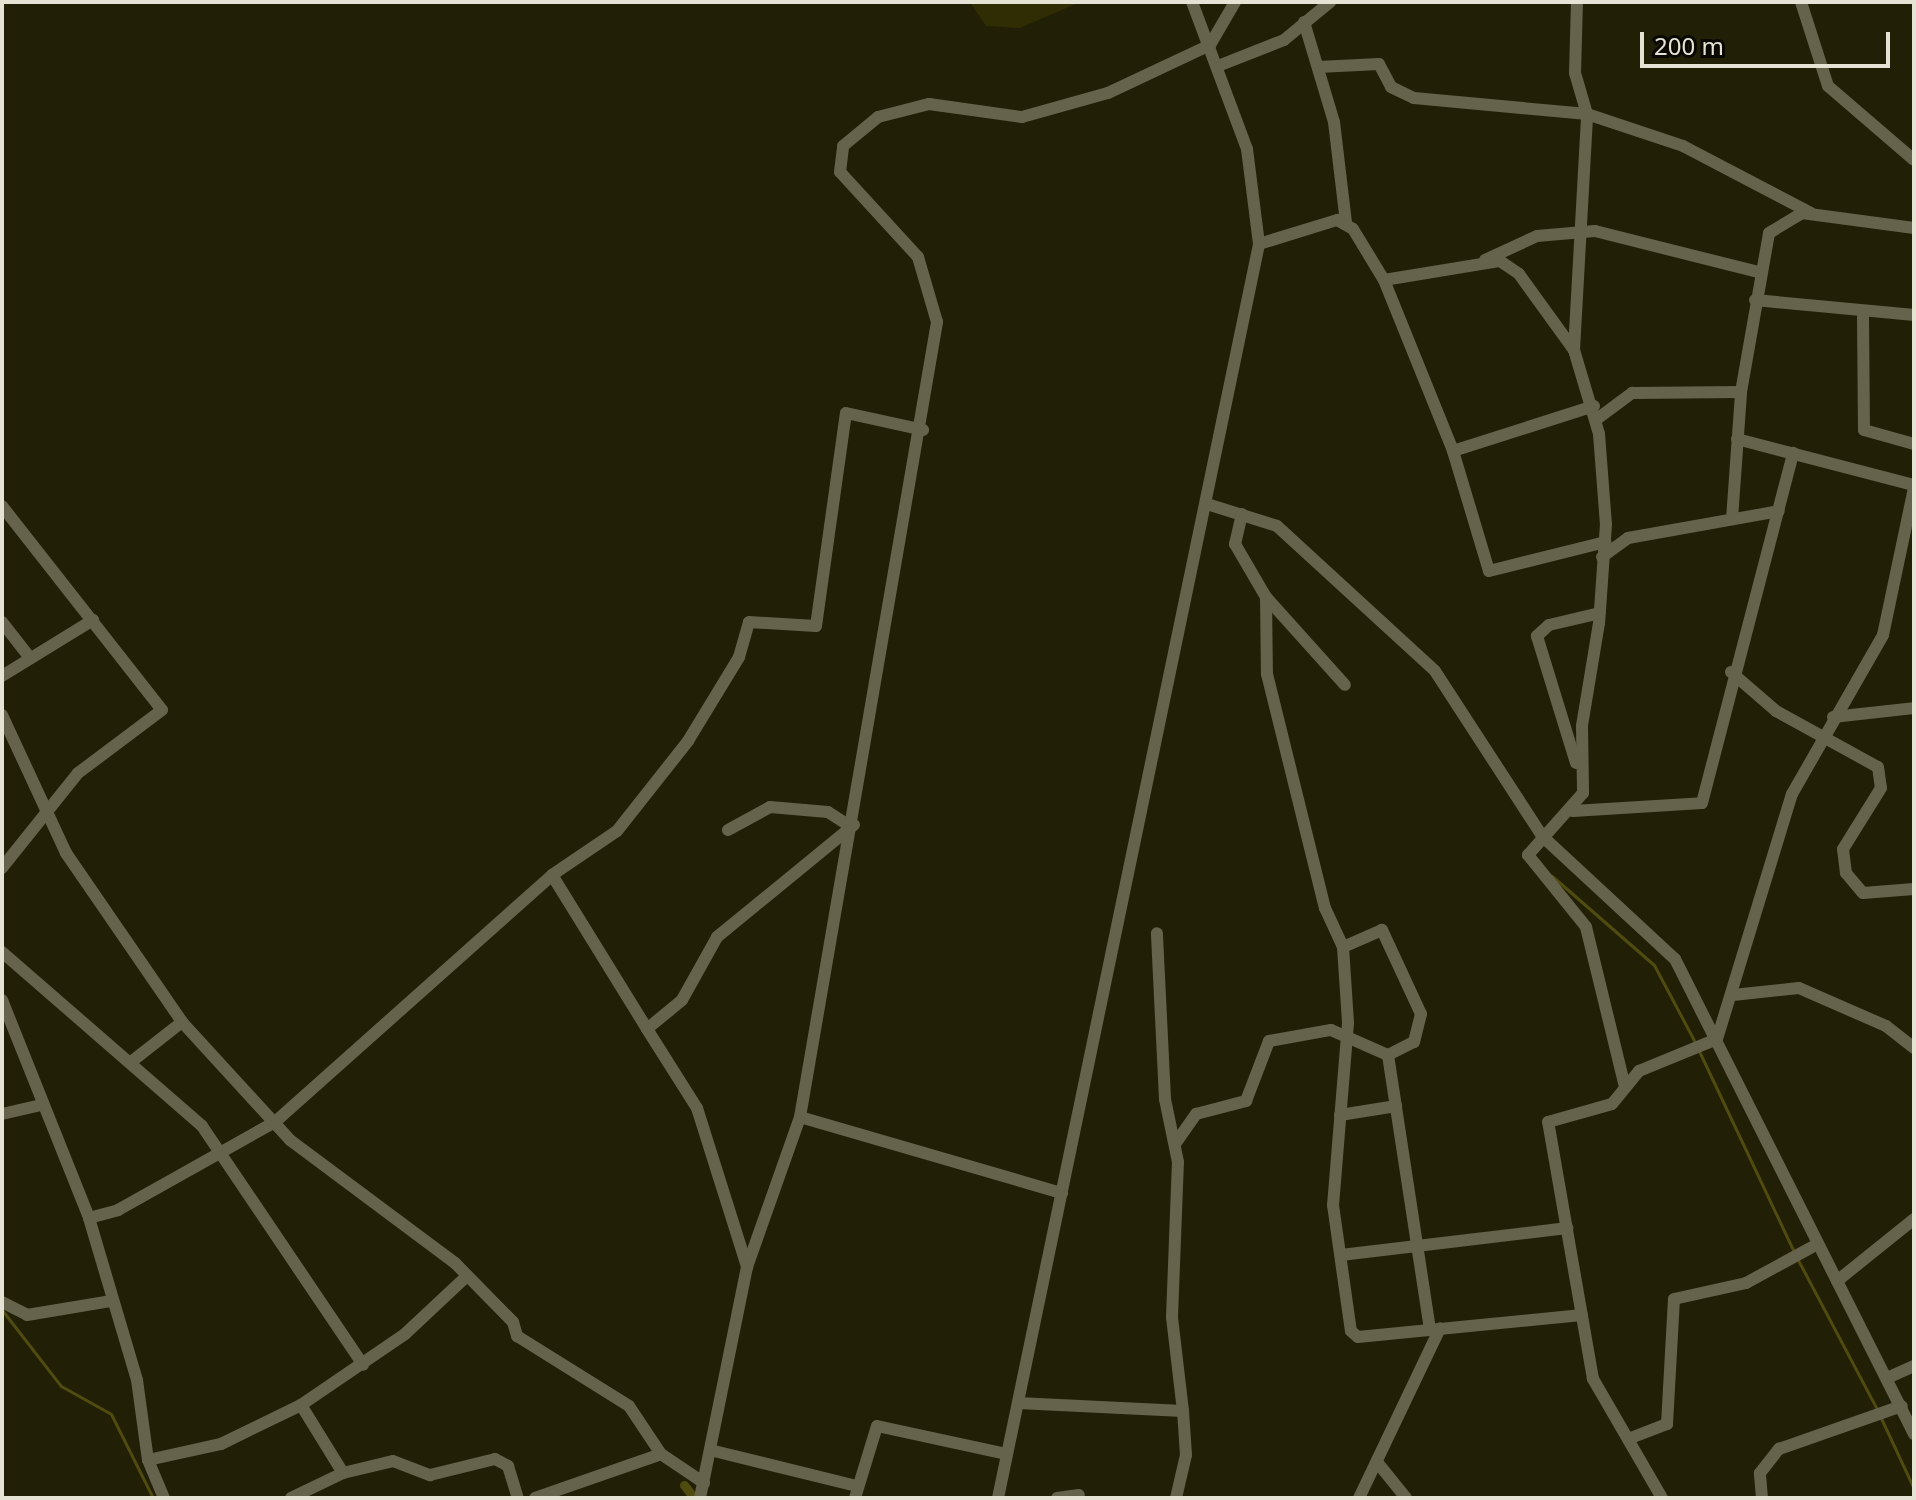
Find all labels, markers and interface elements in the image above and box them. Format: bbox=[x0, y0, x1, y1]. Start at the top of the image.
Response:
scale bar bbox=[1644, 16, 1894, 66]
text: 200 m bbox=[1654, 29, 1724, 62]

